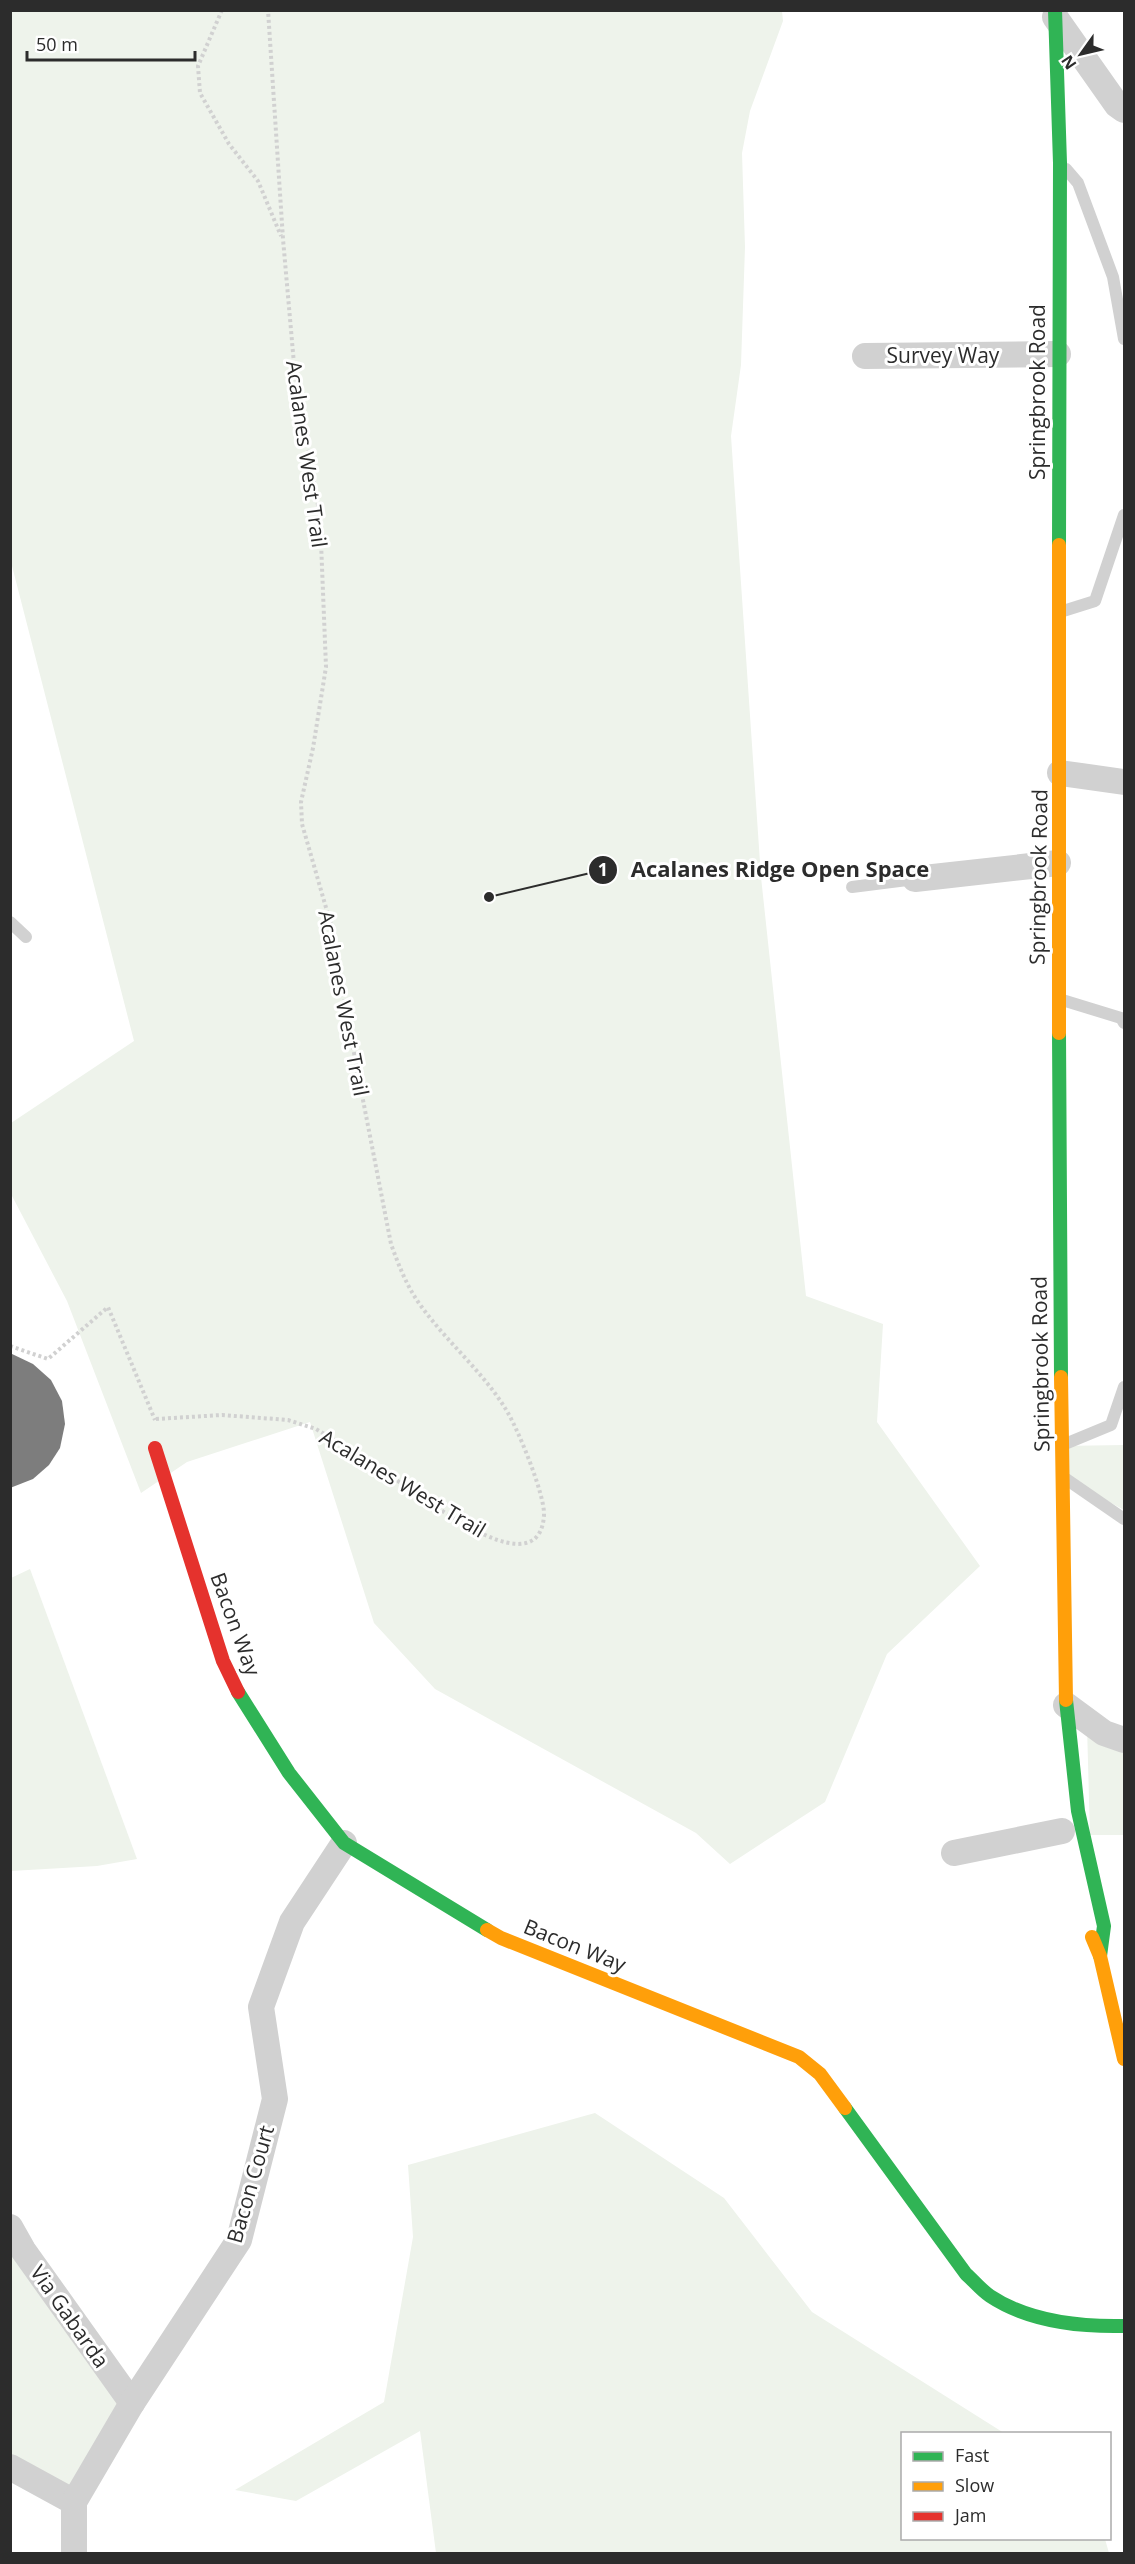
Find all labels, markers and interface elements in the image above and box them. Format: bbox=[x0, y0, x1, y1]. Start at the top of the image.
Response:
scale bar bbox=[27, 24, 195, 62]
north arrow bbox=[1051, 24, 1111, 84]
text: 50 m bbox=[36, 32, 78, 56]
text: N bbox=[1056, 51, 1081, 74]
street label: Springbrook Road bbox=[1023, 304, 1051, 480]
street label: Survey Way bbox=[887, 341, 1000, 369]
street label: Acalanes West Trail bbox=[280, 359, 334, 549]
street label: Springbrook Road bbox=[1022, 789, 1054, 965]
callout: Acalanes Ridge Open Space bbox=[588, 850, 941, 890]
text: Acalanes Ridge Open Space bbox=[631, 853, 929, 883]
text: 1 bbox=[598, 857, 608, 881]
street label: Acalanes West Trail bbox=[312, 908, 376, 1098]
street label: Springbrook Road bbox=[1024, 1276, 1056, 1452]
street label: Acalanes West Trail bbox=[315, 1422, 491, 1544]
street label: Bacon Way bbox=[204, 1569, 268, 1680]
street label: Bacon Way bbox=[520, 1912, 631, 1978]
street label: Bacon Court bbox=[220, 2122, 280, 2246]
street label: Via Gabarda bbox=[24, 2259, 116, 2373]
legend bbox=[901, 2432, 1111, 2540]
text: Fast bbox=[955, 2443, 989, 2467]
text: Slow bbox=[955, 2473, 994, 2497]
text: Jam bbox=[953, 2503, 987, 2527]

